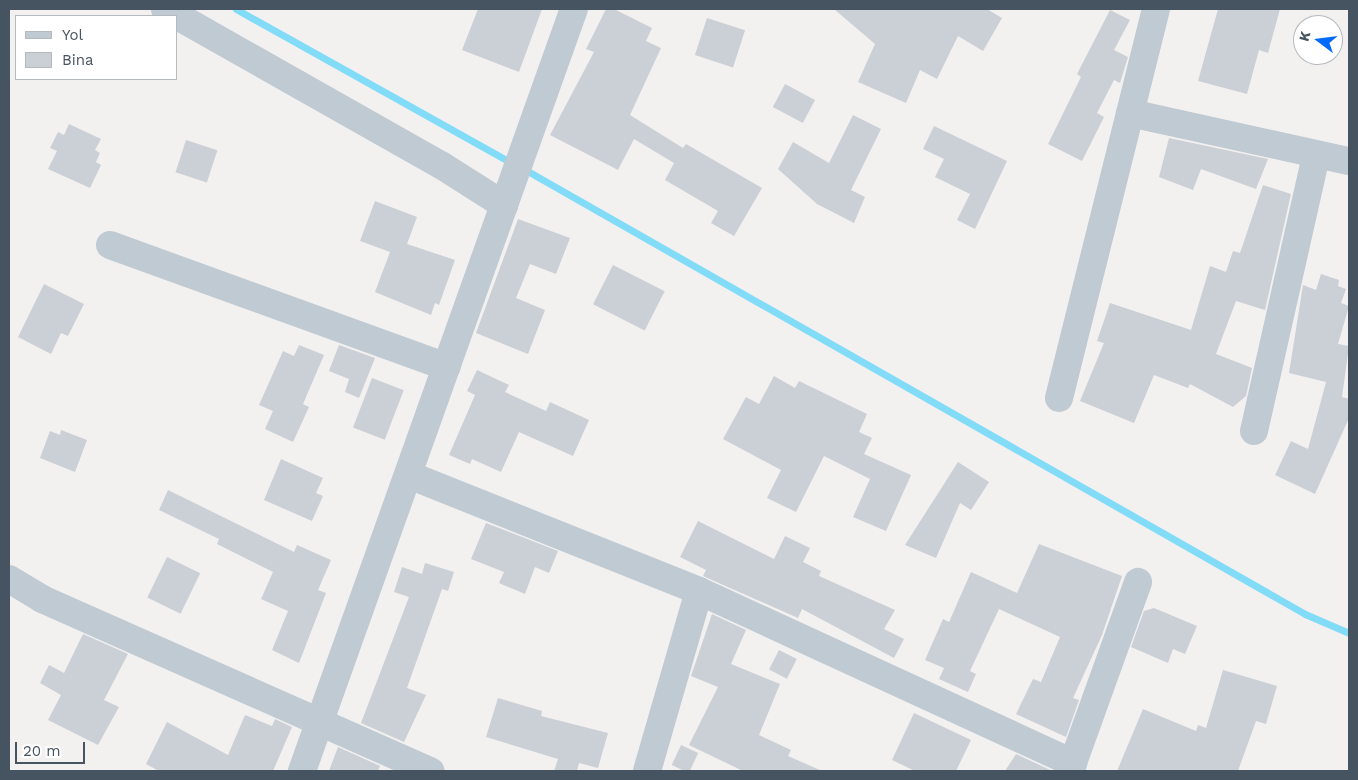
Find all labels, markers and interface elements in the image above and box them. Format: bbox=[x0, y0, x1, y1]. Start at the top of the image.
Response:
legend bbox=[15, 15, 178, 80]
north arrow bbox=[1293, 15, 1343, 65]
text: Yol bbox=[62, 26, 83, 44]
text: K bbox=[1295, 30, 1313, 43]
text: Bina bbox=[62, 51, 94, 69]
scale bar bbox=[18, 732, 88, 764]
text: 20 m bbox=[23, 742, 61, 760]

